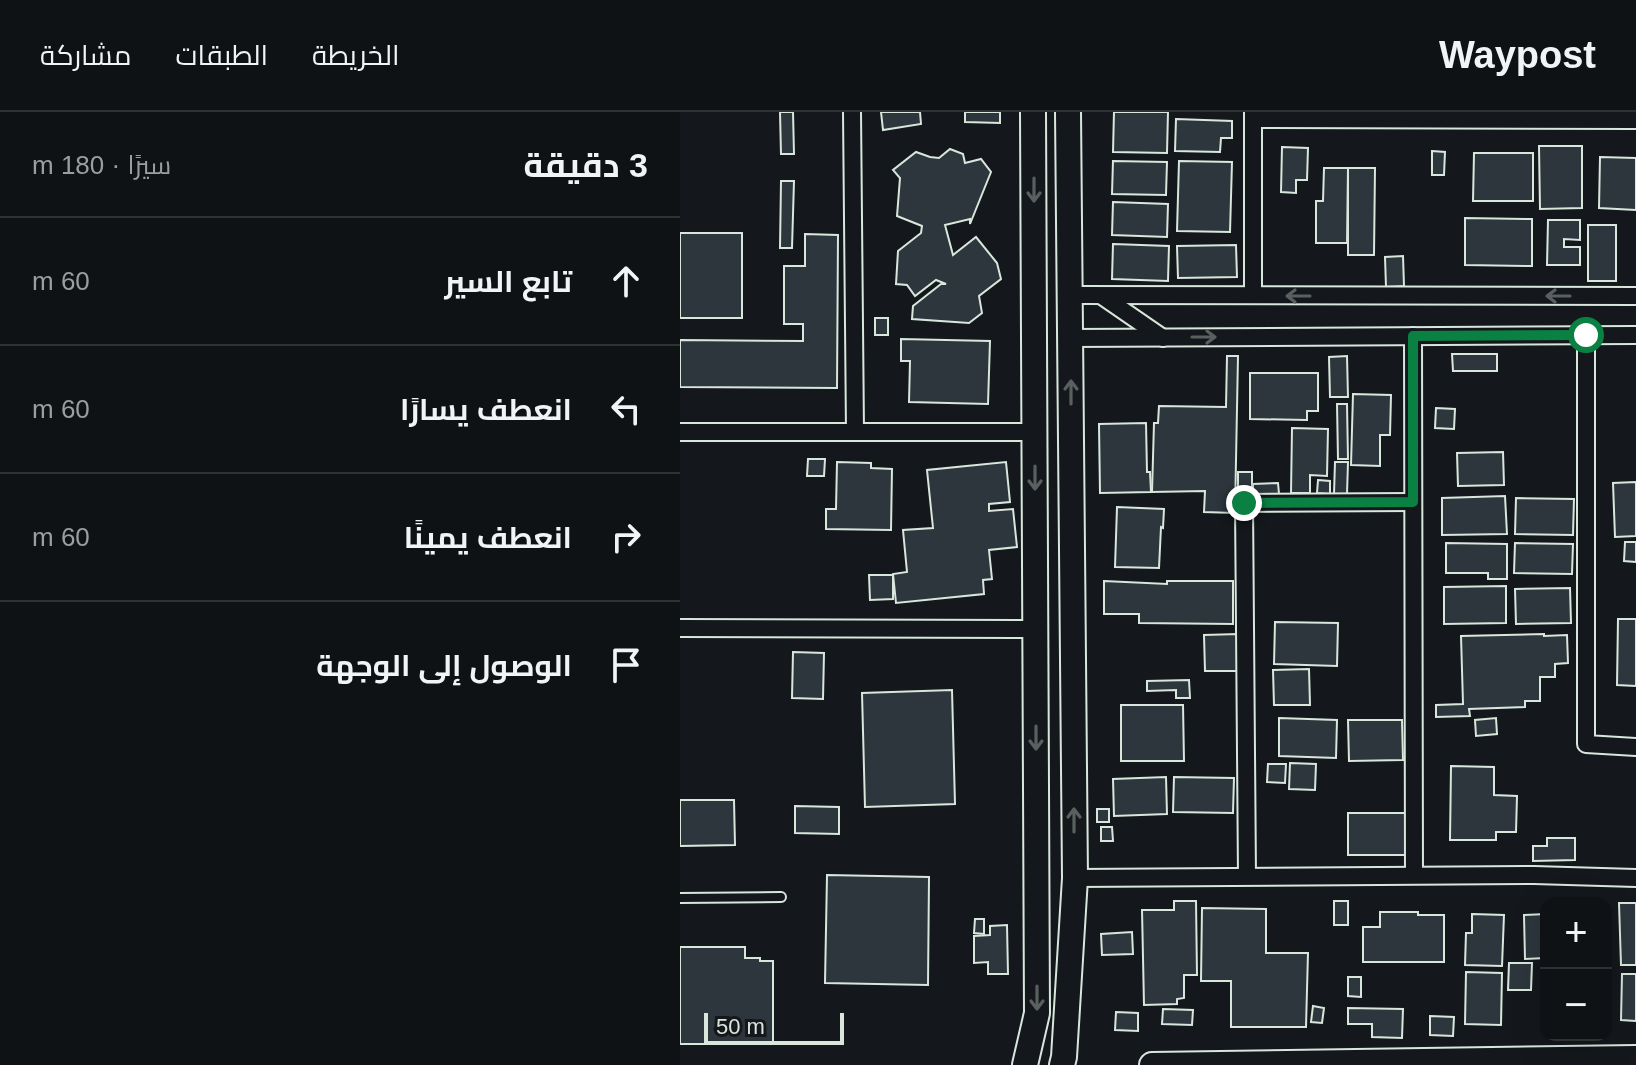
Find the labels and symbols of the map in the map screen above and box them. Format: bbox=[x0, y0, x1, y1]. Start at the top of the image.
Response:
one-way arrow bbox=[1026, 176, 1042, 203]
one-way arrow bbox=[1285, 288, 1312, 304]
one-way arrow bbox=[1545, 288, 1572, 304]
route start bbox=[1568, 317, 1604, 353]
one-way arrow bbox=[1190, 329, 1217, 345]
one-way arrow bbox=[1063, 379, 1078, 406]
one-way arrow bbox=[1027, 464, 1043, 491]
route end bbox=[1226, 485, 1262, 521]
one-way arrow bbox=[1028, 724, 1044, 751]
one-way arrow bbox=[1066, 807, 1082, 834]
one-way arrow bbox=[1029, 984, 1045, 1011]
scale bar bbox=[704, 1009, 844, 1045]

